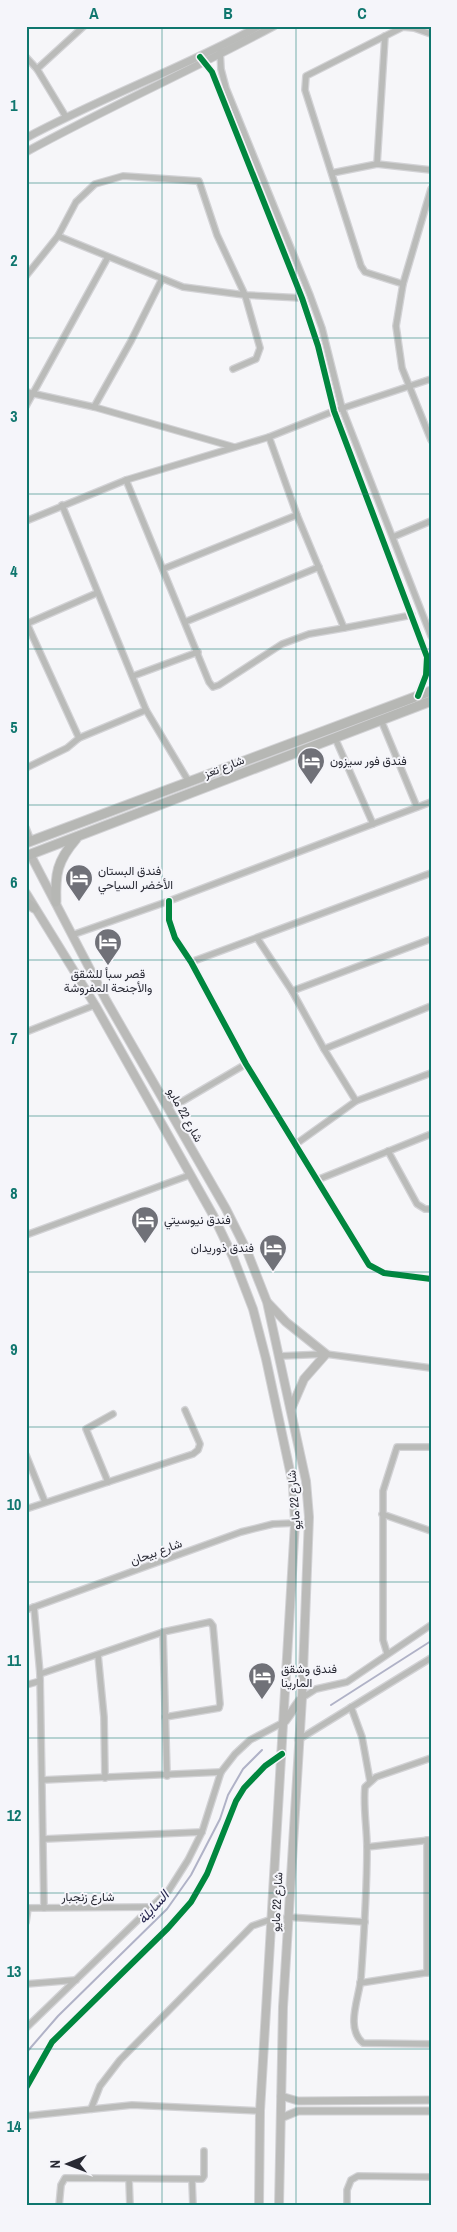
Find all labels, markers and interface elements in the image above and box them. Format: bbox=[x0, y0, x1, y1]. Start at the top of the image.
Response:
text: A bbox=[89, 2, 99, 24]
text: B bbox=[223, 2, 233, 24]
text: C bbox=[357, 2, 367, 24]
text: 1 bbox=[10, 94, 18, 116]
text: 2 bbox=[10, 249, 18, 271]
text: 3 bbox=[10, 405, 18, 427]
text: 4 bbox=[10, 560, 18, 582]
text: 5 bbox=[10, 716, 18, 738]
hotel icon: فندق فور سيزون bbox=[296, 746, 326, 785]
street label: شارع تعز bbox=[201, 752, 247, 783]
place label: فندق فور سيزون bbox=[330, 753, 407, 769]
hotel icon: فندق البستان الأخضر السياحي bbox=[64, 863, 94, 902]
place label: فندق البستان الأخضر السياحي bbox=[98, 863, 173, 895]
text: 6 bbox=[10, 871, 18, 893]
hotel icon: قصر سبأ للشقق والأجنحة المفروشة bbox=[93, 927, 123, 966]
place label: قصر سبأ للشقق والأجنحة المفروشة bbox=[64, 966, 152, 996]
text: 7 bbox=[10, 1027, 18, 1049]
street label: شارع 22 مايو bbox=[163, 1085, 206, 1146]
text: 8 bbox=[10, 1182, 18, 1204]
hotel icon: فندق نيوسيتي bbox=[130, 1205, 160, 1244]
place label: فندق نيوسيتي bbox=[164, 1212, 231, 1230]
hotel icon: فندق ذوريدان bbox=[258, 1233, 288, 1272]
place label: فندق ذوريدان bbox=[191, 1240, 254, 1256]
text: 9 bbox=[10, 1338, 18, 1360]
street label: شارع 22 مايو bbox=[283, 1469, 306, 1530]
text: 10 bbox=[7, 1493, 21, 1515]
street label: شارع بيحان bbox=[128, 1535, 185, 1570]
text: 11 bbox=[7, 1649, 22, 1671]
hotel icon: فندق وشقق المارينا bbox=[247, 1661, 277, 1700]
place label: فندق وشقق المارينا bbox=[281, 1661, 337, 1691]
text: 12 bbox=[7, 1804, 21, 1826]
street label: شارع 22 مايو bbox=[267, 1872, 288, 1932]
water label: السايلة bbox=[133, 1885, 174, 1927]
street label: شارع زنجبار bbox=[60, 1889, 115, 1906]
text: 13 bbox=[7, 1960, 21, 1982]
text: 14 bbox=[7, 2115, 22, 2137]
north arrow bbox=[42, 2140, 92, 2190]
text: N bbox=[46, 2160, 64, 2169]

